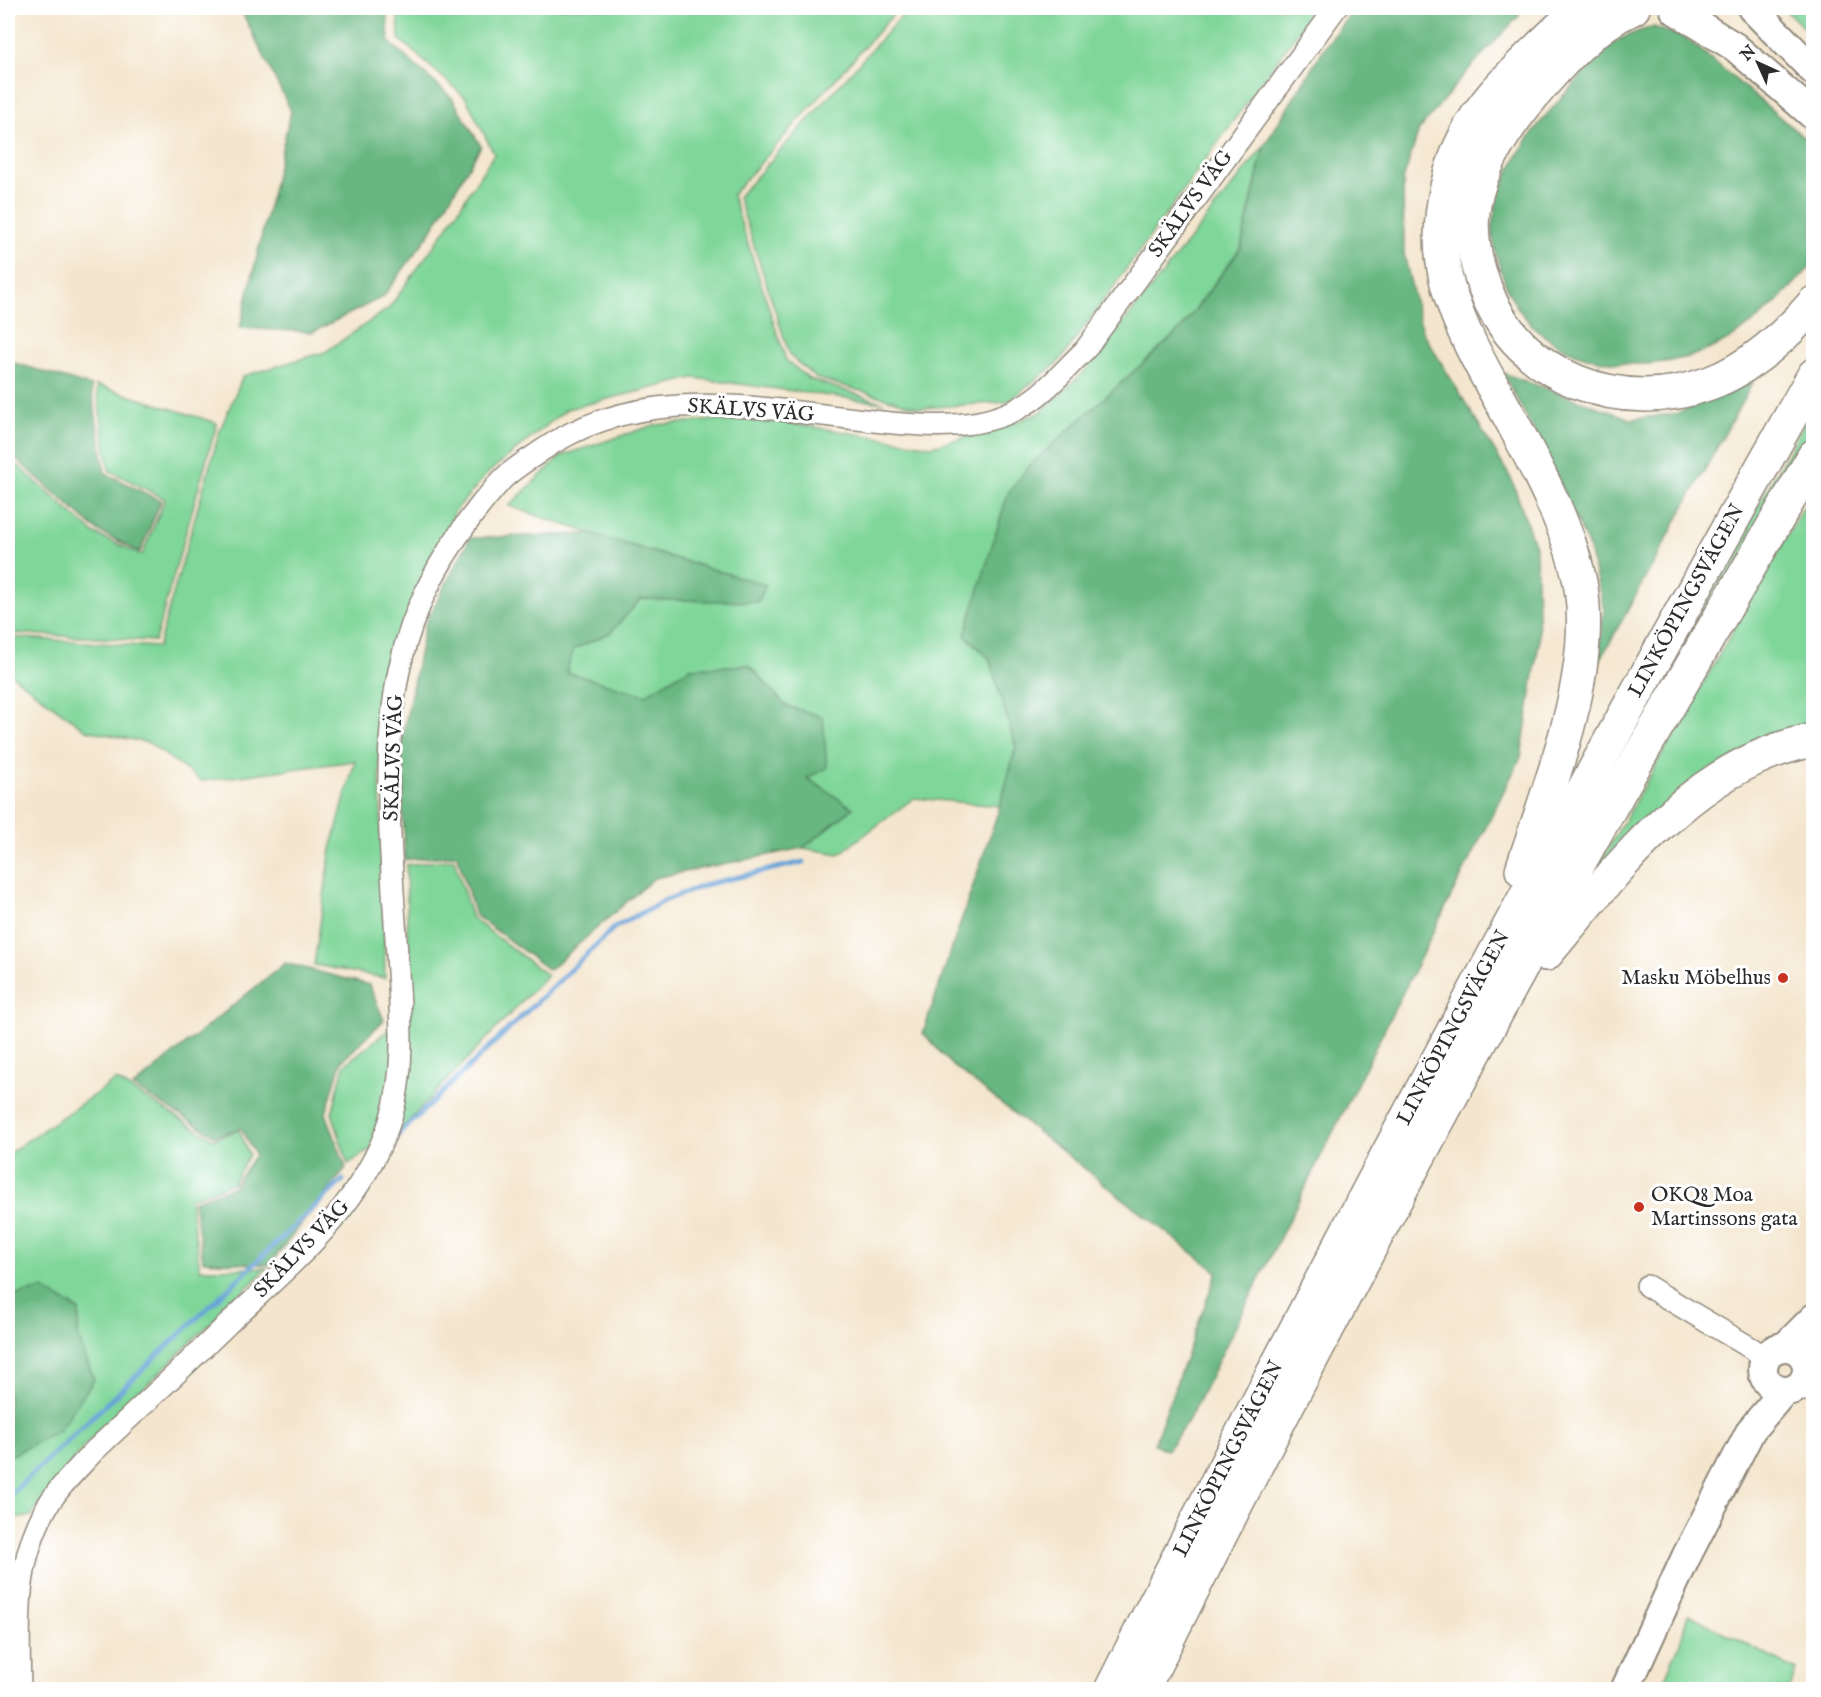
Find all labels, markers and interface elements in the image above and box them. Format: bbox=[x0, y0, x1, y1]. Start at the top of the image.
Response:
north arrow bbox=[1728, 33, 1788, 93]
text: N bbox=[1736, 42, 1761, 66]
street label: SKÄLVS VÄG bbox=[1142, 144, 1239, 263]
street label: SKÄLVS VÄG bbox=[687, 392, 816, 429]
street label: LINKÖPINGSVÄGEN bbox=[1622, 499, 1751, 702]
street label: SKÄLVS VÄG bbox=[377, 694, 410, 822]
street label: LINKÖPINGSVÄGEN bbox=[1390, 926, 1517, 1130]
place label: Masku Möbelhus bbox=[1621, 965, 1771, 992]
marker: Masku Möbelhus bbox=[1776, 971, 1790, 985]
place label: OKQ8 Moa Martinssons gata bbox=[1651, 1182, 1798, 1233]
street label: SKÄLVS VÄG bbox=[247, 1193, 356, 1304]
marker: OKQ8 Moa Martinssons gata bbox=[1632, 1200, 1646, 1214]
street label: LINKÖPINGSVÄGEN bbox=[1167, 1356, 1290, 1562]

